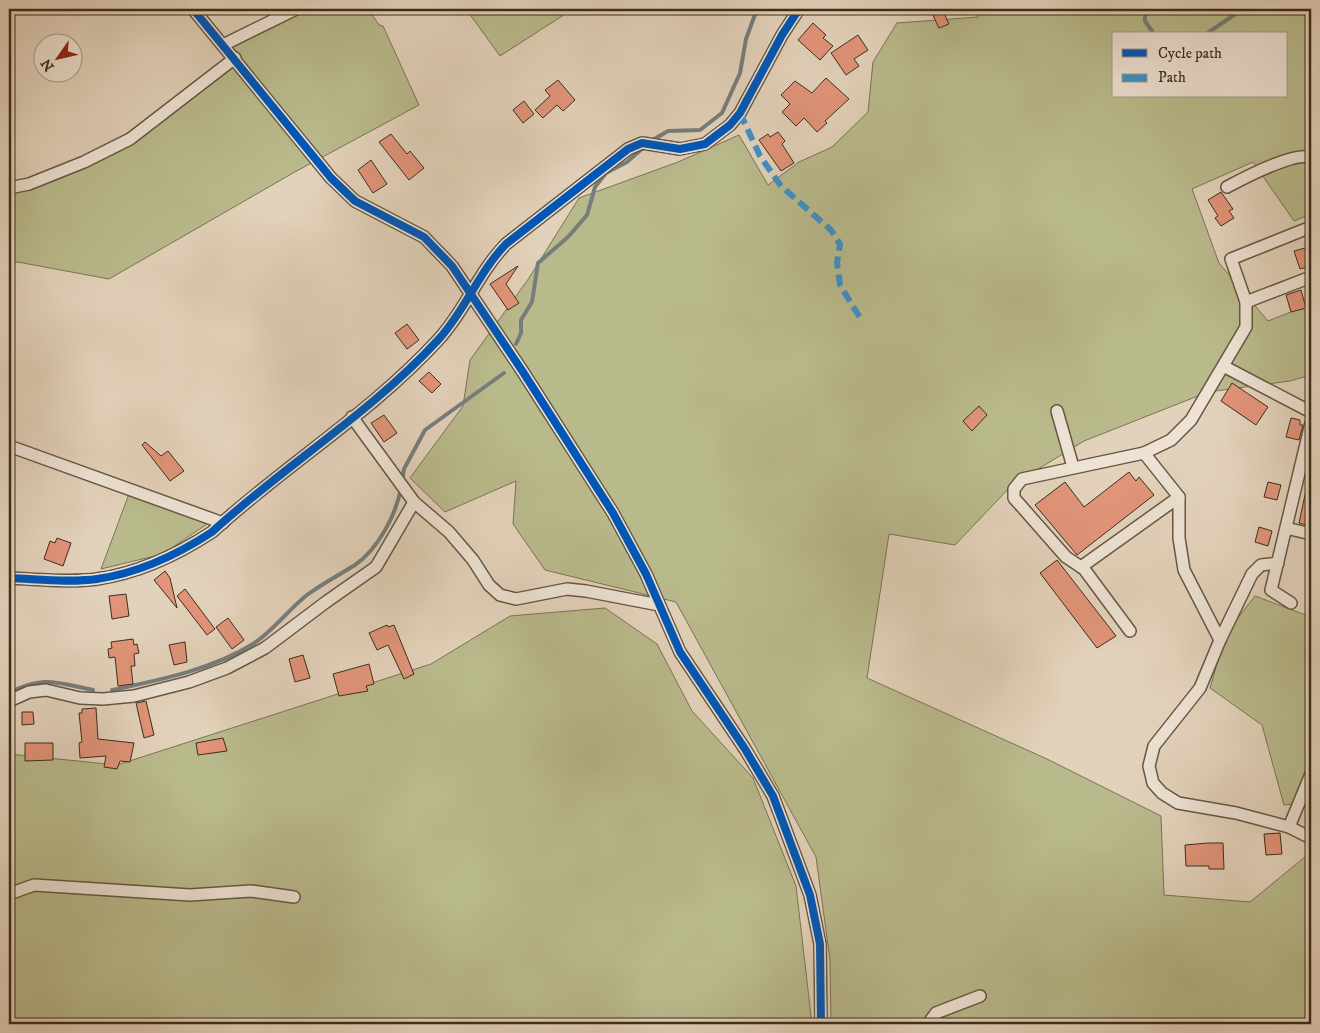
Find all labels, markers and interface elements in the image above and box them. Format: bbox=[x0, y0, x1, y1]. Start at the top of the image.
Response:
north arrow bbox=[32, 32, 82, 82]
legend bbox=[1112, 32, 1288, 98]
text: Cycle path bbox=[1158, 44, 1222, 63]
text: N bbox=[37, 54, 59, 75]
text: Path bbox=[1158, 68, 1186, 87]

